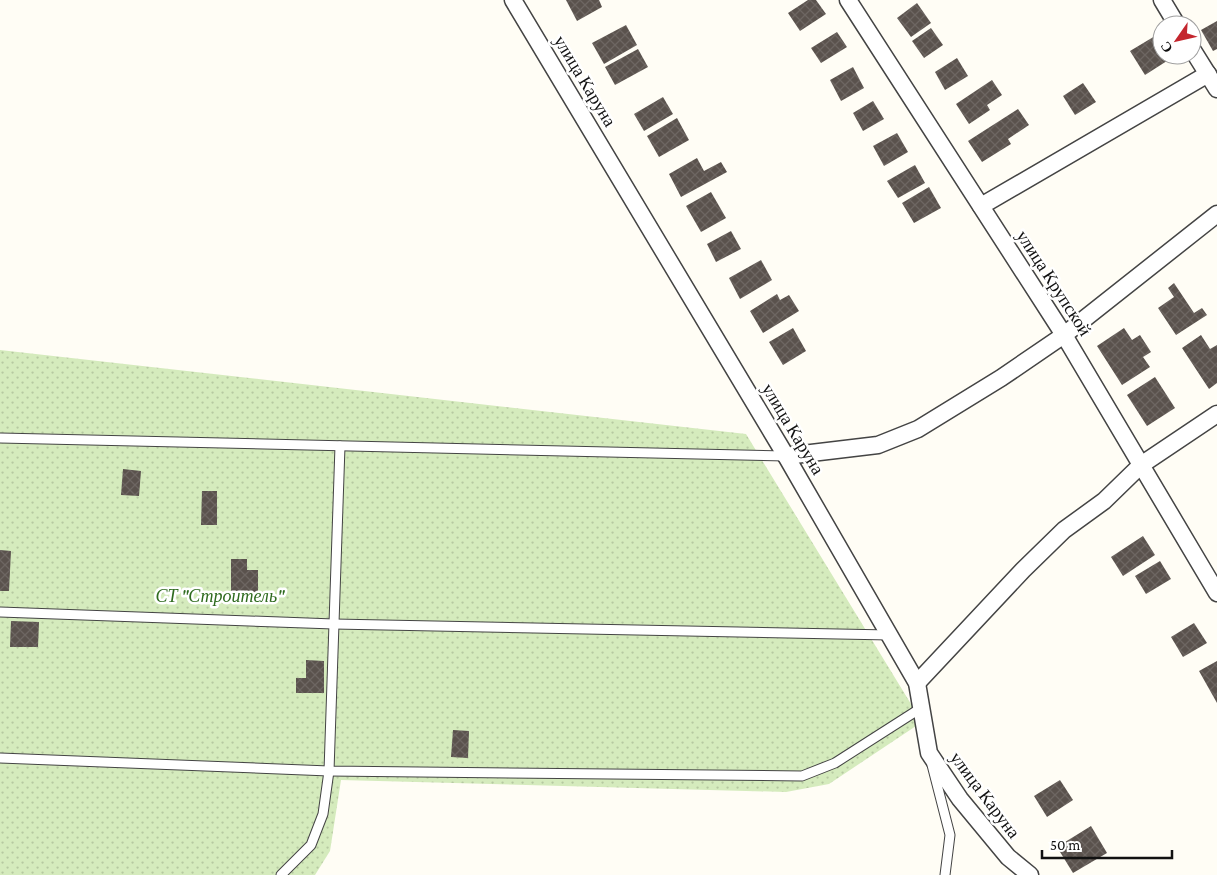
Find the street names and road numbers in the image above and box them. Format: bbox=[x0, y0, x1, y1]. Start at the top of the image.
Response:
street label: улица Каруна bbox=[550, 32, 620, 130]
street label: улица Крупской bbox=[1012, 227, 1096, 340]
street label: улица Каруна bbox=[758, 380, 828, 478]
street label: улица Каруна bbox=[946, 748, 1024, 842]

